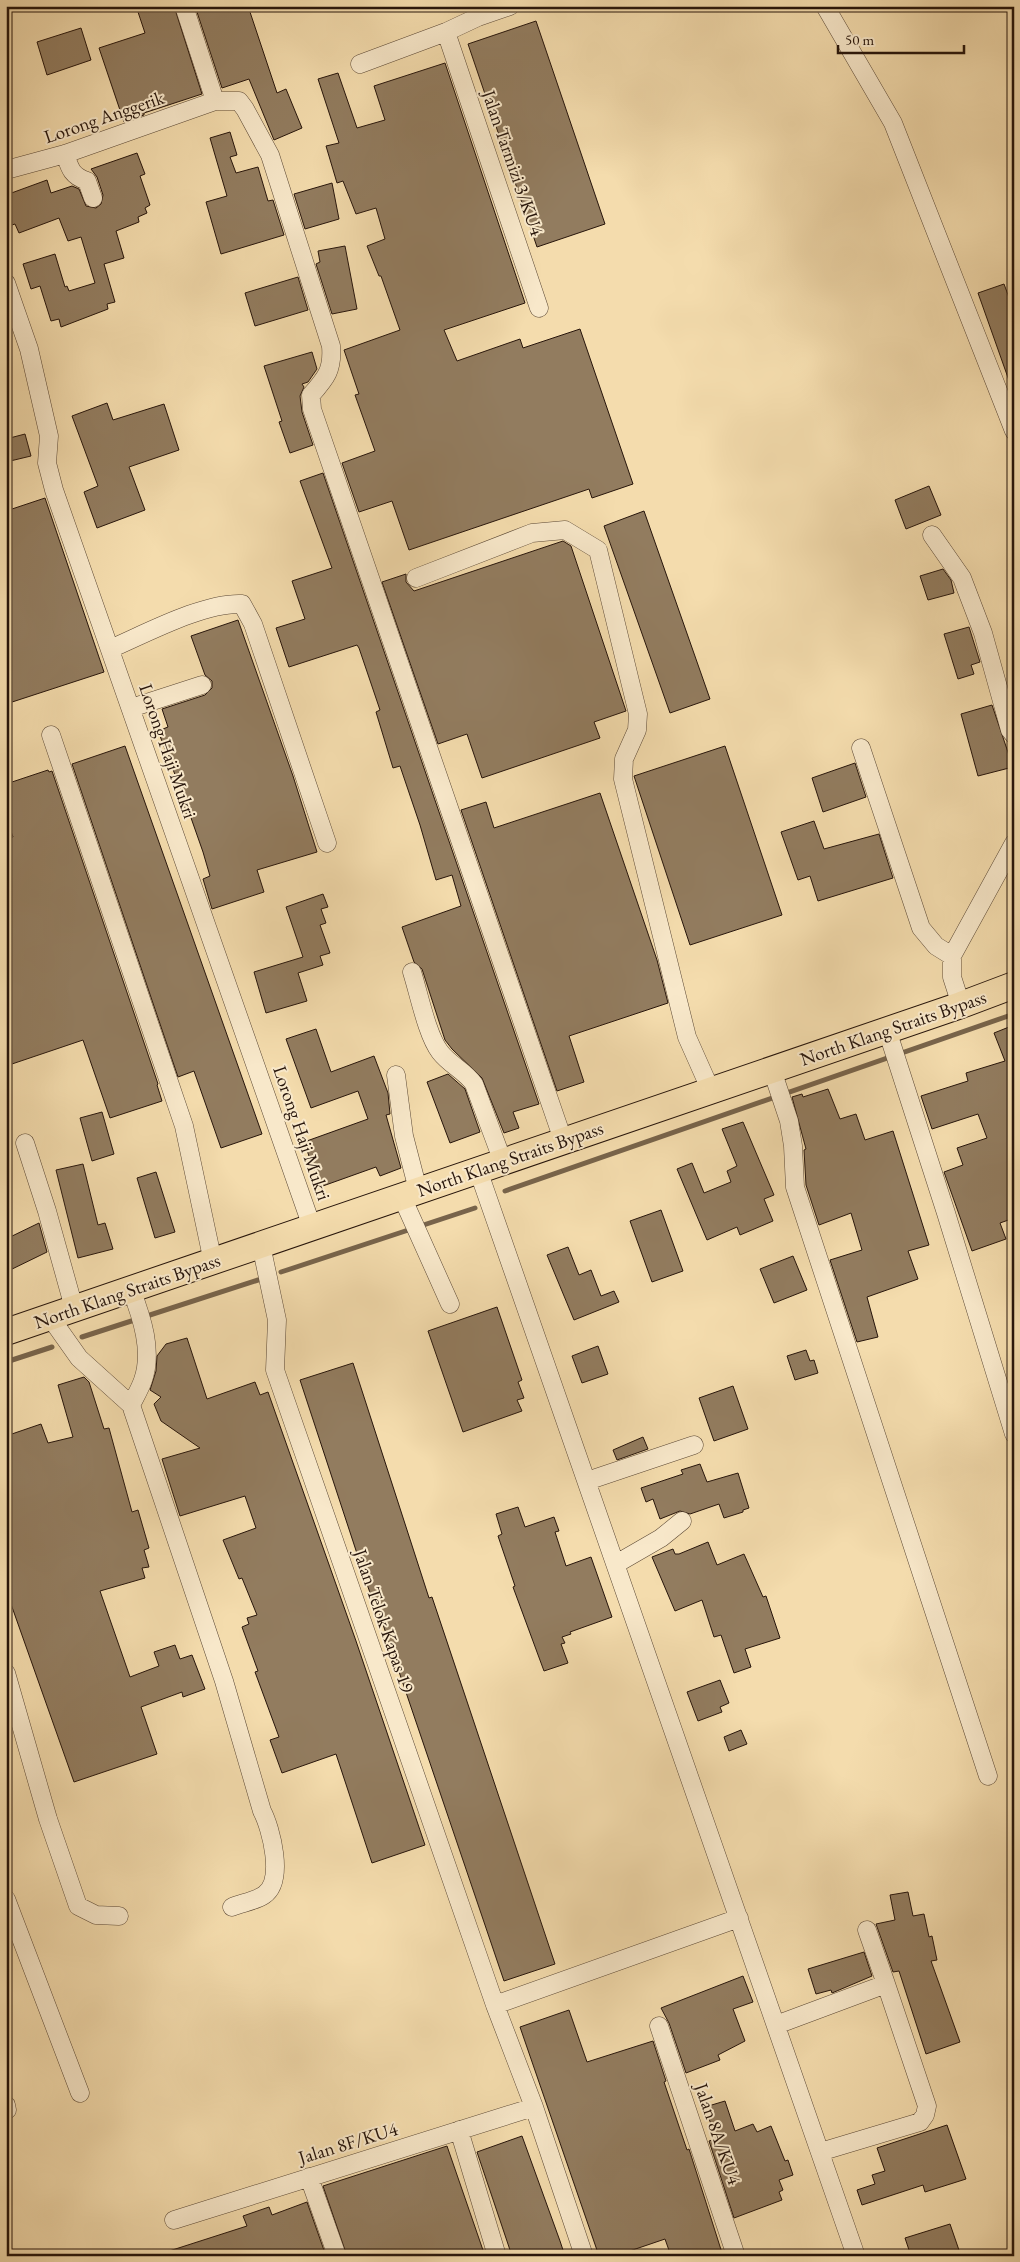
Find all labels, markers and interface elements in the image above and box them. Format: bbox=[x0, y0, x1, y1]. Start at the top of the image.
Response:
scale bar bbox=[838, 22, 964, 54]
text: 50 m bbox=[845, 30, 874, 49]
street label: Lorong Anggerik bbox=[41, 84, 168, 149]
street label: Jalan Tarmizi 3/KU4 bbox=[476, 85, 550, 240]
street label: Lorong Haji Mukri bbox=[133, 680, 203, 822]
street label: North Klang Straits Bypass bbox=[796, 984, 990, 1072]
street label: Lorong Haji Mukri bbox=[267, 1062, 337, 1204]
street label: North Klang Straits Bypass bbox=[413, 1115, 607, 1203]
street label: North Klang Straits Bypass bbox=[30, 1247, 224, 1335]
street label: Jalan Telok Kapas 19 bbox=[347, 1544, 420, 1696]
street label: Jalan 8A/KU4 bbox=[688, 2078, 747, 2189]
street label: Jalan 8F/KU4 bbox=[293, 2116, 402, 2171]

